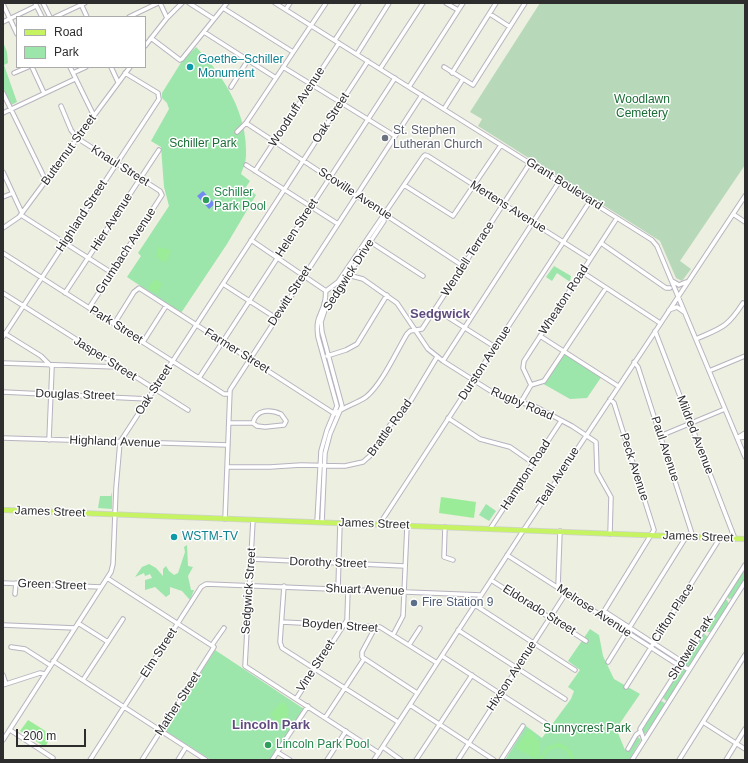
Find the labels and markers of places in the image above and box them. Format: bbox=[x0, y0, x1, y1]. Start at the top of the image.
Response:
place label: Goethe–Schiller Monument bbox=[198, 53, 283, 81]
marker: Goethe–Schiller Monument bbox=[185, 62, 195, 72]
place label: St. Stephen Lutheran Church bbox=[393, 124, 482, 152]
marker: St. Stephen Lutheran Church bbox=[380, 133, 390, 143]
place label: Schiller Park Pool bbox=[214, 186, 266, 214]
marker: Schiller Park Pool bbox=[201, 195, 211, 205]
place label: WSTM-TV bbox=[182, 530, 238, 544]
marker: WSTM-TV bbox=[169, 532, 179, 542]
place label: Fire Station 9 bbox=[422, 596, 493, 610]
marker: Fire Station 9 bbox=[409, 598, 419, 608]
place label: Lincoln Park Pool bbox=[276, 738, 369, 752]
marker: Lincoln Park Pool bbox=[263, 740, 273, 750]

